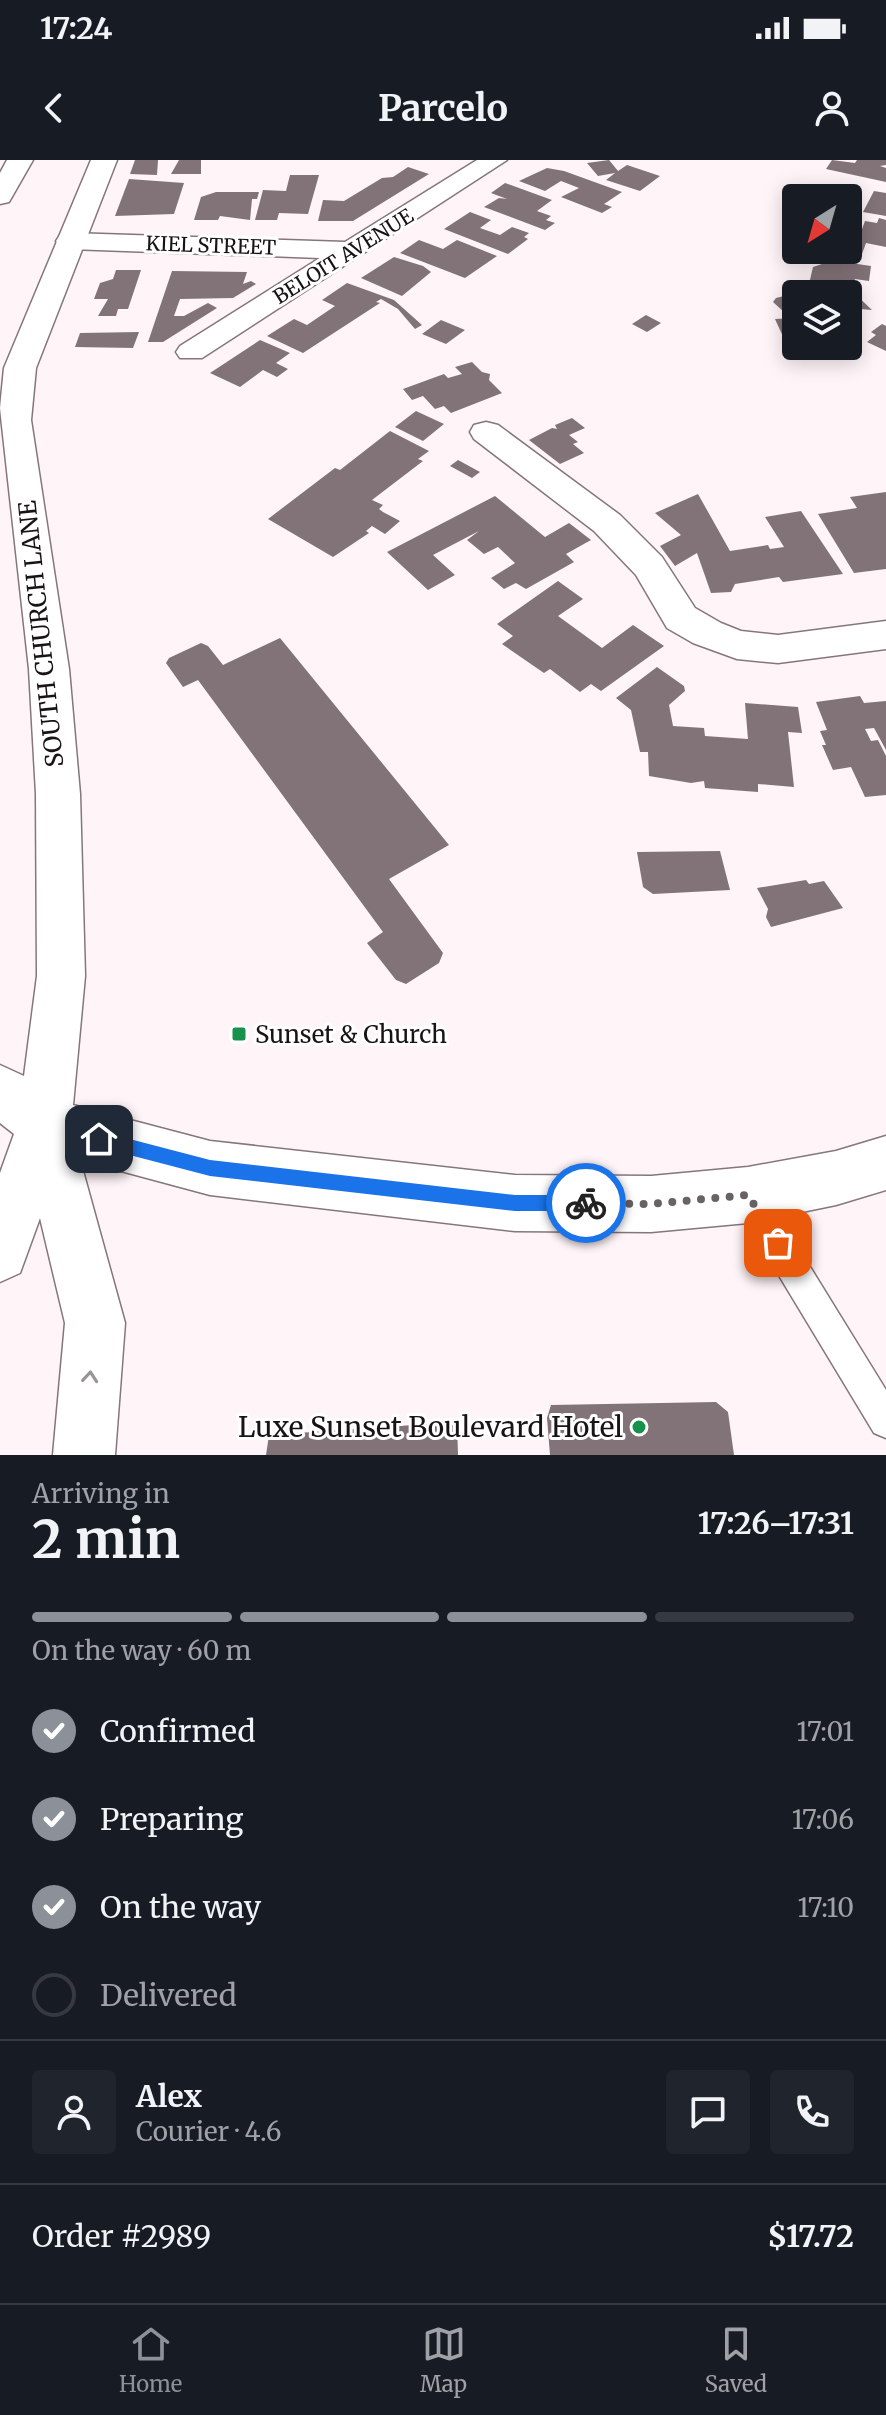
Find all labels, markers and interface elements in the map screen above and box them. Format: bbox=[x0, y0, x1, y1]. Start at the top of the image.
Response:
text: 17:24 bbox=[40, 9, 112, 47]
icon: back bbox=[32, 86, 76, 130]
text: Parcelo bbox=[378, 86, 508, 131]
icon: person bbox=[810, 86, 854, 130]
north arrow bbox=[782, 184, 862, 264]
map controls bbox=[782, 184, 862, 360]
street label: BELOIT AVENUE bbox=[268, 203, 418, 309]
street label: KIEL STREET bbox=[145, 230, 277, 260]
button: layers bbox=[782, 280, 862, 360]
street label: SOUTH CHURCH LANE bbox=[12, 498, 70, 769]
place label: Sunset & Church bbox=[255, 1019, 447, 1050]
marker: Sunset & Church bbox=[230, 1025, 248, 1043]
pin bbox=[65, 1105, 133, 1173]
icon: home bbox=[77, 1117, 121, 1161]
courier bbox=[546, 1163, 626, 1243]
icon: bike bbox=[564, 1181, 608, 1225]
pin bbox=[744, 1209, 812, 1277]
icon: bag bbox=[756, 1221, 800, 1265]
one-way arrow bbox=[81, 1370, 98, 1383]
place label: Luxe Sunset Boulevard Hotel bbox=[238, 1409, 623, 1445]
marker: Luxe Sunset Boulevard Hotel bbox=[630, 1418, 648, 1436]
text: Arriving in bbox=[32, 1477, 170, 1510]
text: 17:26–17:31 bbox=[698, 1504, 854, 1542]
text: 2 min bbox=[32, 1507, 180, 1572]
text: On the way · 60 m bbox=[32, 1634, 251, 1667]
icon: check bbox=[32, 1709, 76, 1753]
text: Confirmed bbox=[100, 1712, 255, 1750]
text: 17:01 bbox=[797, 1715, 854, 1748]
icon: check bbox=[32, 1797, 76, 1841]
text: Preparing bbox=[100, 1800, 243, 1838]
text: 17:06 bbox=[792, 1803, 854, 1836]
icon: check bbox=[32, 1885, 76, 1929]
text: On the way bbox=[100, 1888, 261, 1926]
text: 17:10 bbox=[797, 1891, 854, 1924]
text: Delivered bbox=[100, 1976, 237, 2014]
button: person bbox=[32, 2070, 116, 2154]
button: chat bbox=[666, 2070, 750, 2154]
button: phone bbox=[770, 2070, 854, 2154]
text: Alex bbox=[136, 2077, 202, 2115]
text: Courier · 4.6 bbox=[136, 2115, 282, 2148]
text: Order #2989 bbox=[32, 2217, 211, 2255]
text: $17.72 bbox=[767, 2217, 854, 2255]
tab: Home bbox=[119, 2322, 182, 2398]
tab: Map bbox=[420, 2322, 467, 2398]
tab: Saved bbox=[705, 2322, 767, 2398]

